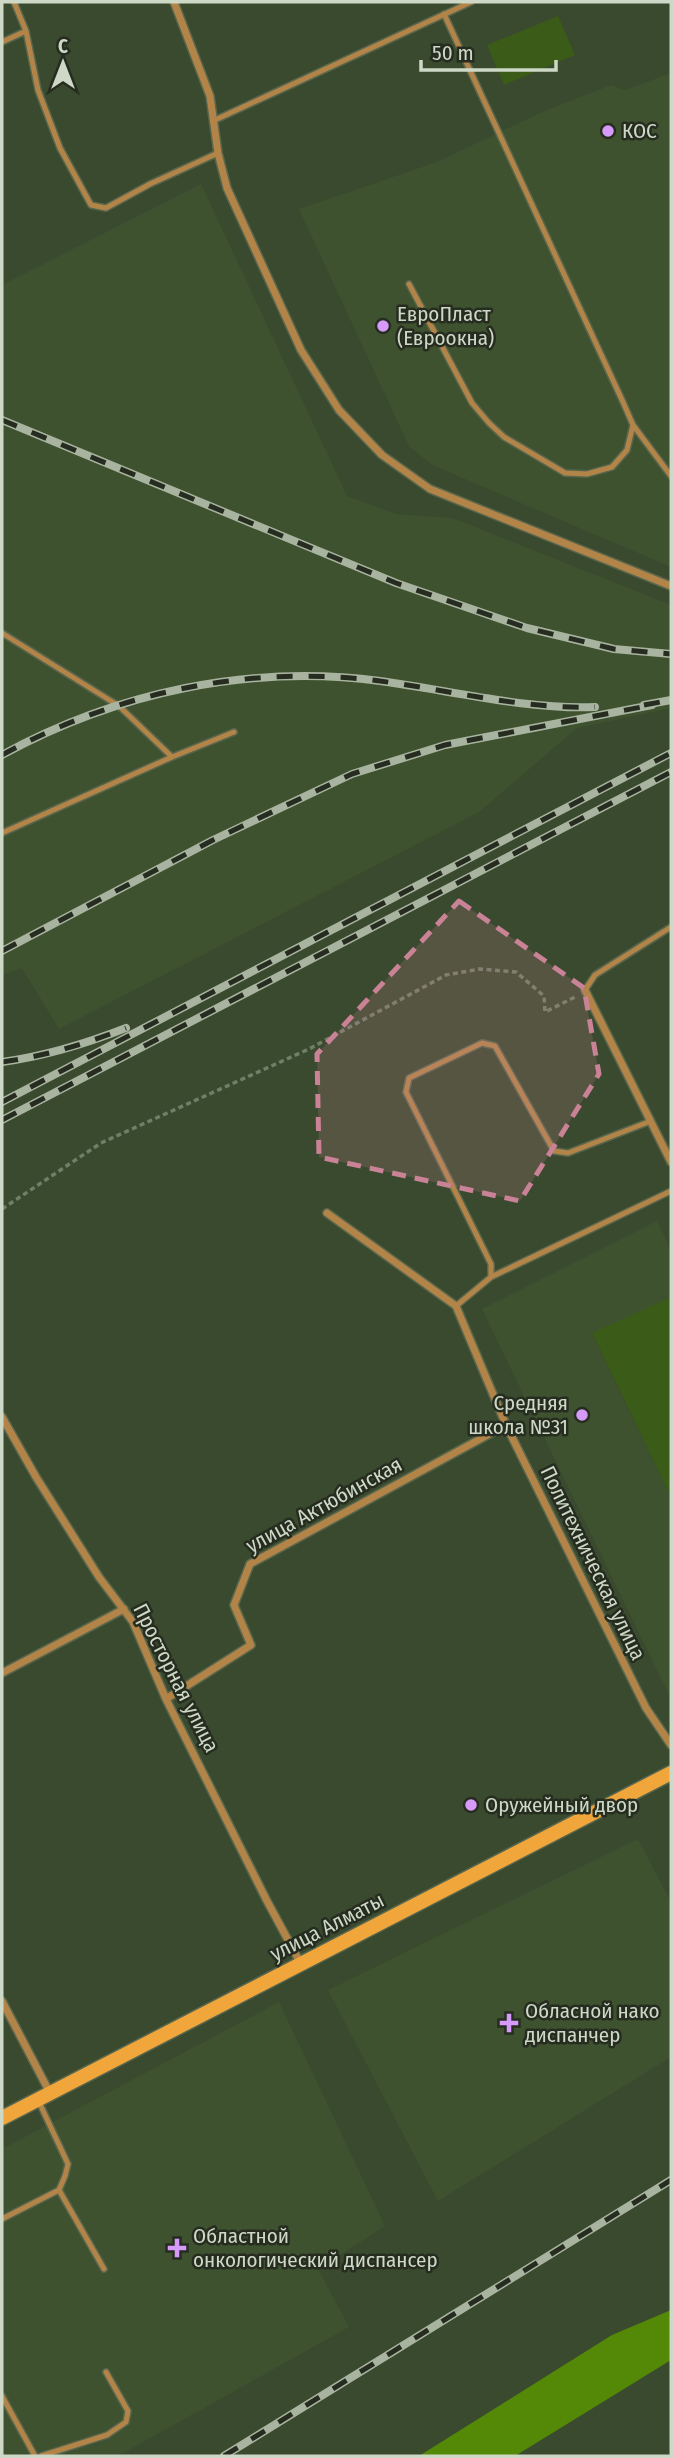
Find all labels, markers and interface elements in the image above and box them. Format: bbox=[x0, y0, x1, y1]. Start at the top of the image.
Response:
north arrow bbox=[28, 28, 98, 98]
scale bar bbox=[421, 28, 556, 72]
text: С bbox=[58, 35, 68, 58]
text: 50 m bbox=[432, 40, 474, 66]
place label: КОС bbox=[622, 118, 657, 144]
marker: КОС bbox=[600, 123, 616, 139]
place label: ЕвроПласт (Евроокна) bbox=[397, 301, 494, 351]
marker: ЕвроПласт (Евроокна) bbox=[375, 318, 391, 334]
place label: Средняя школа №31 bbox=[468, 1390, 568, 1440]
marker: Средняя школа №31 bbox=[574, 1407, 590, 1423]
street label: улица Актюбинская bbox=[241, 1451, 407, 1559]
street label: Политехническая улица bbox=[535, 1462, 651, 1664]
street label: Просторная улица bbox=[127, 1599, 225, 1757]
place label: Оружейный двор bbox=[485, 1792, 638, 1818]
marker: Оружейный двор bbox=[463, 1797, 479, 1813]
street label: улица Алматы bbox=[266, 1887, 388, 1967]
place label: Обласной нако диспанчер bbox=[525, 1998, 660, 2048]
marker: Обласной нако диспанчер bbox=[499, 2013, 519, 2033]
place label: Областной онкологический диспансер bbox=[193, 2223, 438, 2273]
marker: Областной онкологический диспансер bbox=[167, 2238, 187, 2258]

